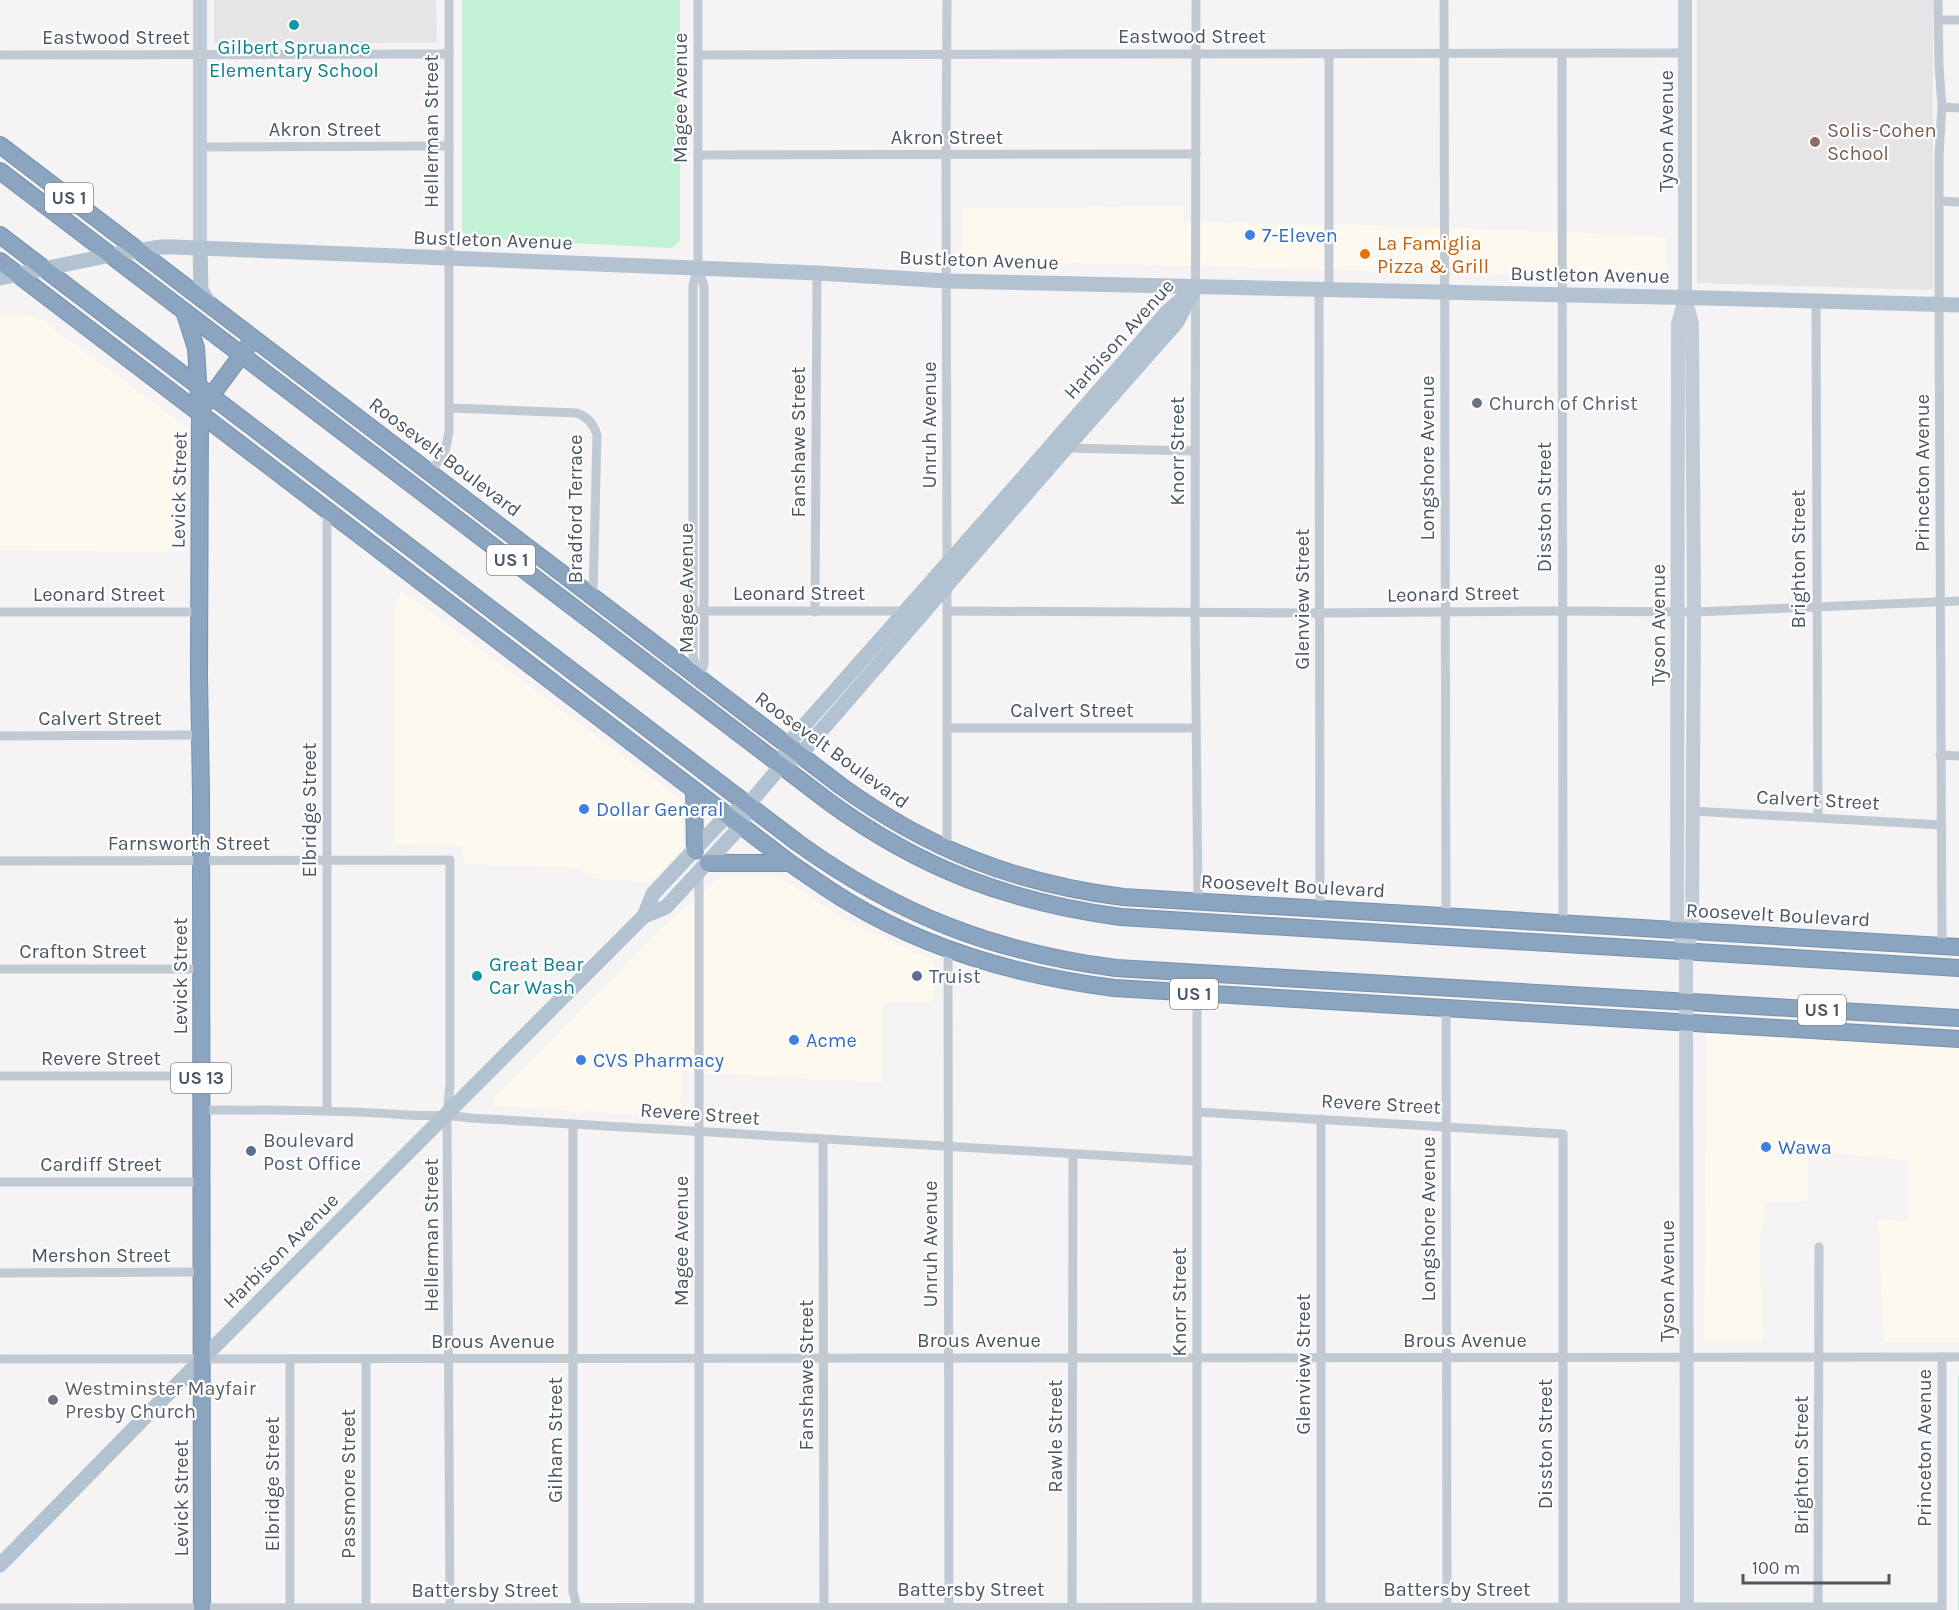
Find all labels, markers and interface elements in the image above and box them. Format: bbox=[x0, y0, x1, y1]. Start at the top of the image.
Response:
marker: Gilbert Spruance Elementary School bbox=[287, 18, 301, 32]
street label: Eastwood Street bbox=[1118, 25, 1267, 48]
street label: Eastwood Street bbox=[42, 26, 191, 49]
street label: Magee Avenue bbox=[669, 33, 692, 163]
place label: Gilbert Spruance Elementary School bbox=[209, 36, 379, 82]
street label: Hellerman Street bbox=[420, 54, 443, 208]
street label: Tyson Avenue bbox=[1655, 70, 1678, 192]
street label: Akron Street bbox=[269, 118, 382, 141]
place label: Solis-Cohen School bbox=[1827, 119, 1937, 165]
street label: Akron Street bbox=[891, 126, 1004, 149]
marker: Solis-Cohen School bbox=[1808, 135, 1822, 149]
road number: US 1 bbox=[45, 183, 93, 213]
place label: 7-Eleven bbox=[1262, 224, 1338, 247]
street label: Bustleton Avenue bbox=[413, 226, 573, 254]
marker: 7-Eleven bbox=[1243, 228, 1257, 242]
place label: La Famiglia Pizza & Grill bbox=[1377, 232, 1489, 278]
street label: Bustleton Avenue bbox=[899, 246, 1059, 274]
marker: La Famiglia Pizza & Grill bbox=[1358, 247, 1372, 261]
street label: Bustleton Avenue bbox=[1510, 262, 1670, 288]
street label: Harbison Avenue bbox=[1059, 274, 1179, 404]
street label: Unruh Avenue bbox=[918, 361, 941, 489]
street label: Fanshawe Street bbox=[787, 366, 810, 518]
street label: Longshore Avenue bbox=[1416, 375, 1439, 541]
street label: Roosevelt Boulevard bbox=[364, 392, 526, 522]
place label: Church of Christ bbox=[1489, 392, 1638, 415]
street label: Princeton Avenue bbox=[1911, 394, 1934, 552]
street label: Knorr Street bbox=[1166, 396, 1189, 506]
marker: Church of Christ bbox=[1470, 396, 1484, 410]
street label: Levick Street bbox=[166, 431, 192, 549]
street label: Bradford Terrace bbox=[564, 435, 587, 583]
street label: Disston Street bbox=[1533, 441, 1556, 572]
street label: Brighton Street bbox=[1787, 489, 1810, 629]
street label: Magee Avenue bbox=[675, 523, 698, 653]
street label: Glenview Street bbox=[1291, 528, 1314, 670]
road number: US 1 bbox=[487, 545, 535, 575]
street label: Tyson Avenue bbox=[1647, 564, 1670, 686]
street label: Leonard Street bbox=[1387, 581, 1520, 607]
street label: Leonard Street bbox=[733, 582, 866, 605]
street label: Leonard Street bbox=[33, 583, 166, 606]
street label: Roosevelt Boulevard bbox=[751, 686, 913, 814]
street label: Calvert Street bbox=[1010, 699, 1134, 722]
street label: Calvert Street bbox=[38, 707, 162, 730]
street label: Elbridge Street bbox=[298, 742, 321, 877]
street label: Calvert Street bbox=[1756, 785, 1881, 815]
place label: Dollar General bbox=[596, 798, 724, 821]
marker: Dollar General bbox=[577, 802, 591, 816]
street label: Farnsworth Street bbox=[108, 832, 271, 855]
street label: Roosevelt Boulevard bbox=[1200, 870, 1386, 902]
street label: Roosevelt Boulevard bbox=[1685, 899, 1871, 931]
street label: Levick Street bbox=[169, 917, 192, 1034]
street label: Crafton Street bbox=[19, 940, 147, 963]
place label: Great Bear Car Wash bbox=[489, 953, 584, 999]
place label: Truist bbox=[929, 965, 981, 988]
marker: Great Bear Car Wash bbox=[470, 969, 484, 983]
marker: Truist bbox=[910, 969, 924, 983]
road number: US 1 bbox=[1170, 979, 1218, 1009]
road number: US 1 bbox=[1798, 995, 1846, 1025]
place label: Acme bbox=[806, 1029, 857, 1052]
marker: Acme bbox=[787, 1033, 801, 1047]
street label: Revere Street bbox=[41, 1047, 161, 1070]
place label: CVS Pharmacy bbox=[593, 1049, 724, 1072]
marker: CVS Pharmacy bbox=[574, 1053, 588, 1067]
road number: US 13 bbox=[171, 1063, 231, 1093]
street label: Revere Street bbox=[1320, 1089, 1442, 1119]
street label: Revere Street bbox=[639, 1098, 761, 1130]
place label: Boulevard Post Office bbox=[263, 1129, 361, 1175]
street label: Longshore Avenue bbox=[1417, 1136, 1440, 1302]
place label: Wawa bbox=[1778, 1136, 1832, 1159]
marker: Wawa bbox=[1759, 1140, 1773, 1154]
marker: Boulevard Post Office bbox=[244, 1144, 258, 1158]
street label: Cardiff Street bbox=[40, 1153, 162, 1176]
street label: Hellerman Street bbox=[420, 1158, 443, 1312]
street label: Magee Avenue bbox=[670, 1176, 693, 1306]
street label: Unruh Avenue bbox=[919, 1180, 942, 1308]
street label: Harbison Avenue bbox=[219, 1189, 343, 1313]
street label: Tyson Avenue bbox=[1656, 1220, 1679, 1342]
street label: Mershon Street bbox=[31, 1244, 171, 1267]
street label: Knorr Street bbox=[1168, 1247, 1191, 1357]
street label: Glenview Street bbox=[1292, 1293, 1315, 1435]
street label: Fanshawe Street bbox=[795, 1299, 818, 1451]
street label: Brous Avenue bbox=[917, 1329, 1041, 1352]
street label: Brous Avenue bbox=[1403, 1329, 1527, 1352]
street label: Brous Avenue bbox=[431, 1330, 555, 1353]
street label: Princeton Avenue bbox=[1913, 1369, 1936, 1527]
place label: Westminster Mayfair Presby Church bbox=[65, 1377, 257, 1423]
street label: Gilham Street bbox=[544, 1377, 567, 1503]
street label: Disston Street bbox=[1534, 1378, 1557, 1509]
street label: Rawle Street bbox=[1044, 1379, 1067, 1493]
marker: Westminster Mayfair Presby Church bbox=[46, 1393, 60, 1407]
street label: Brighton Street bbox=[1790, 1395, 1813, 1535]
street label: Passmore Street bbox=[337, 1409, 360, 1559]
street label: Elbridge Street bbox=[261, 1416, 284, 1551]
street label: Levick Street bbox=[170, 1439, 193, 1556]
scale bar bbox=[1743, 1547, 1888, 1585]
text: 100 m bbox=[1752, 1557, 1800, 1579]
street label: Battersby Street bbox=[897, 1578, 1045, 1601]
street label: Battersby Street bbox=[1383, 1578, 1531, 1601]
street label: Battersby Street bbox=[411, 1579, 559, 1602]

